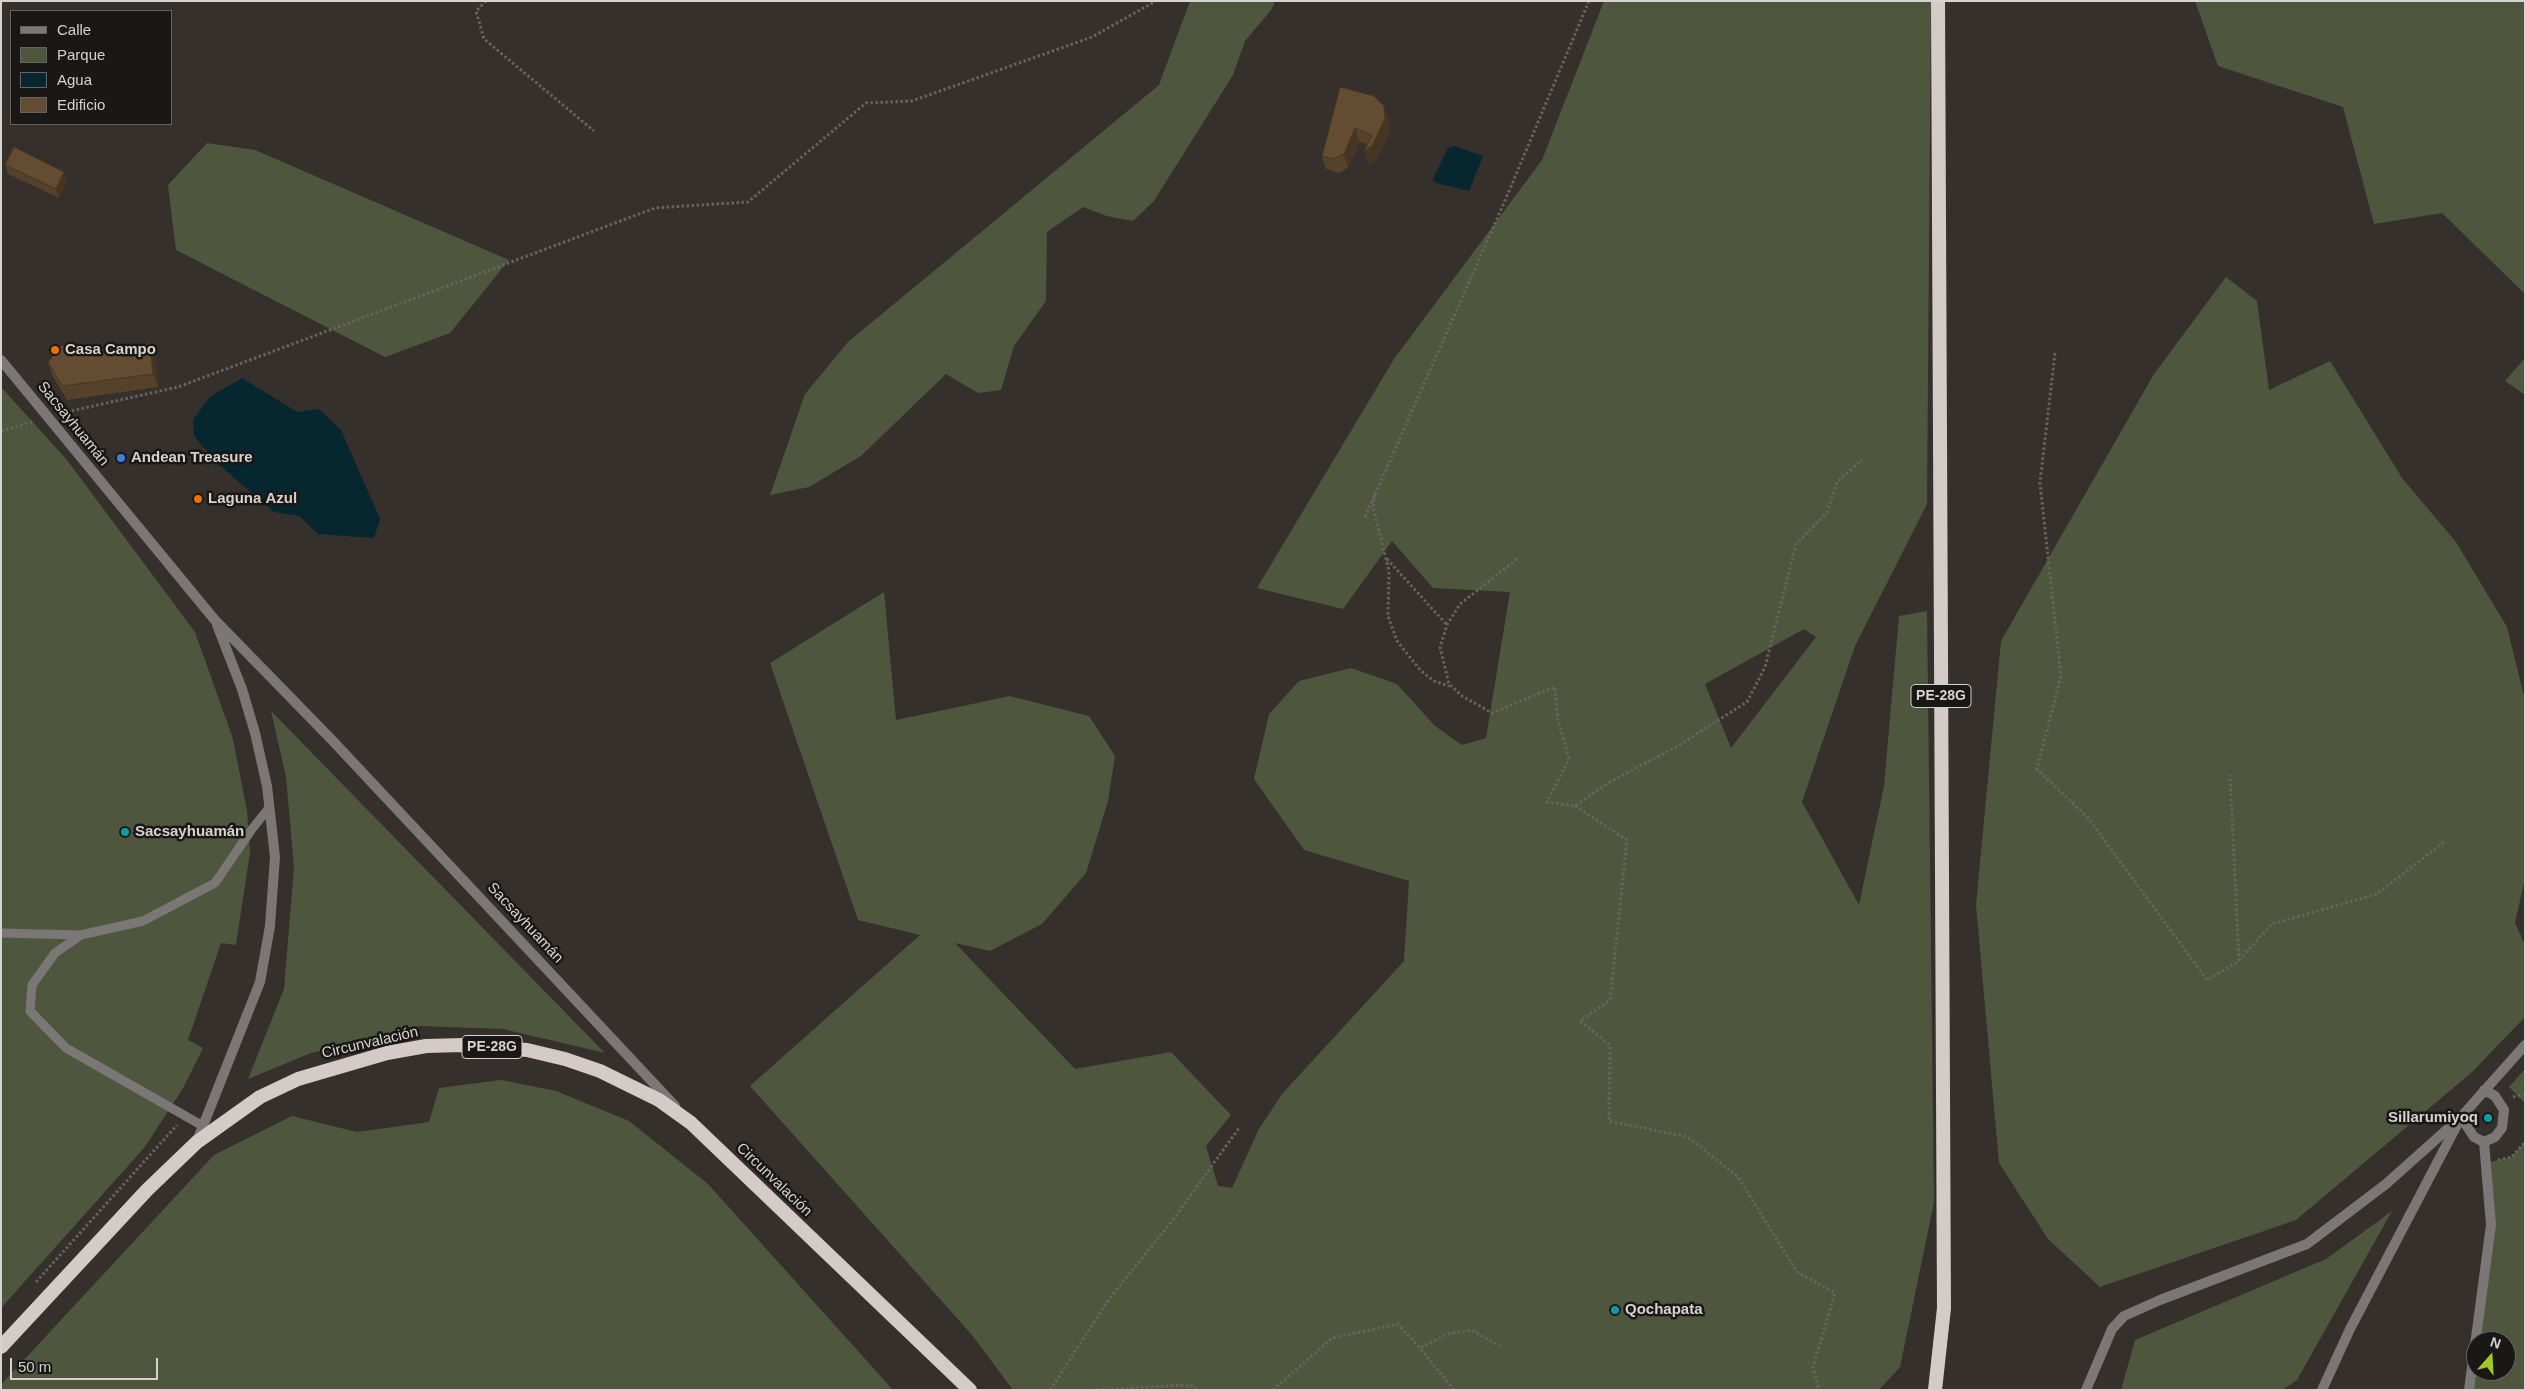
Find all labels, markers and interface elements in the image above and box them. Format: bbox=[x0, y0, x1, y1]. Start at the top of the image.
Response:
legend bbox=[10, 10, 172, 125]
text: Calle bbox=[57, 21, 91, 38]
text: Parque bbox=[57, 46, 105, 63]
text: Agua bbox=[57, 71, 92, 88]
text: Edificio bbox=[57, 96, 105, 113]
place label: Casa Campo bbox=[65, 341, 156, 359]
marker: Casa Campo bbox=[49, 344, 61, 356]
street label: Sacsayhuamán bbox=[33, 378, 113, 470]
place label: Andean Treasure bbox=[131, 449, 253, 467]
marker: Andean Treasure bbox=[115, 452, 127, 464]
place label: Laguna Azul bbox=[208, 490, 297, 508]
marker: Laguna Azul bbox=[192, 493, 204, 505]
road number: PE-28G bbox=[1911, 684, 1971, 708]
place label: Sacsayhuamán bbox=[135, 823, 244, 841]
marker: Sacsayhuamán bbox=[119, 826, 131, 838]
street label: Sacsayhuamán bbox=[483, 879, 567, 967]
street label: Circunvalación bbox=[320, 1023, 420, 1063]
road number: PE-28G bbox=[462, 1036, 522, 1058]
place label: Sillarumiyoq bbox=[2388, 1109, 2478, 1127]
marker: Sillarumiyoq bbox=[2482, 1112, 2494, 1124]
street label: Circunvalación bbox=[732, 1139, 816, 1221]
place label: Qochapata bbox=[1625, 1301, 1703, 1319]
marker: Qochapata bbox=[1609, 1304, 1621, 1316]
north arrow bbox=[2466, 1331, 2516, 1381]
text: N bbox=[2488, 1334, 2503, 1352]
scale bar bbox=[12, 1348, 160, 1380]
text: 50 m bbox=[18, 1358, 51, 1375]

